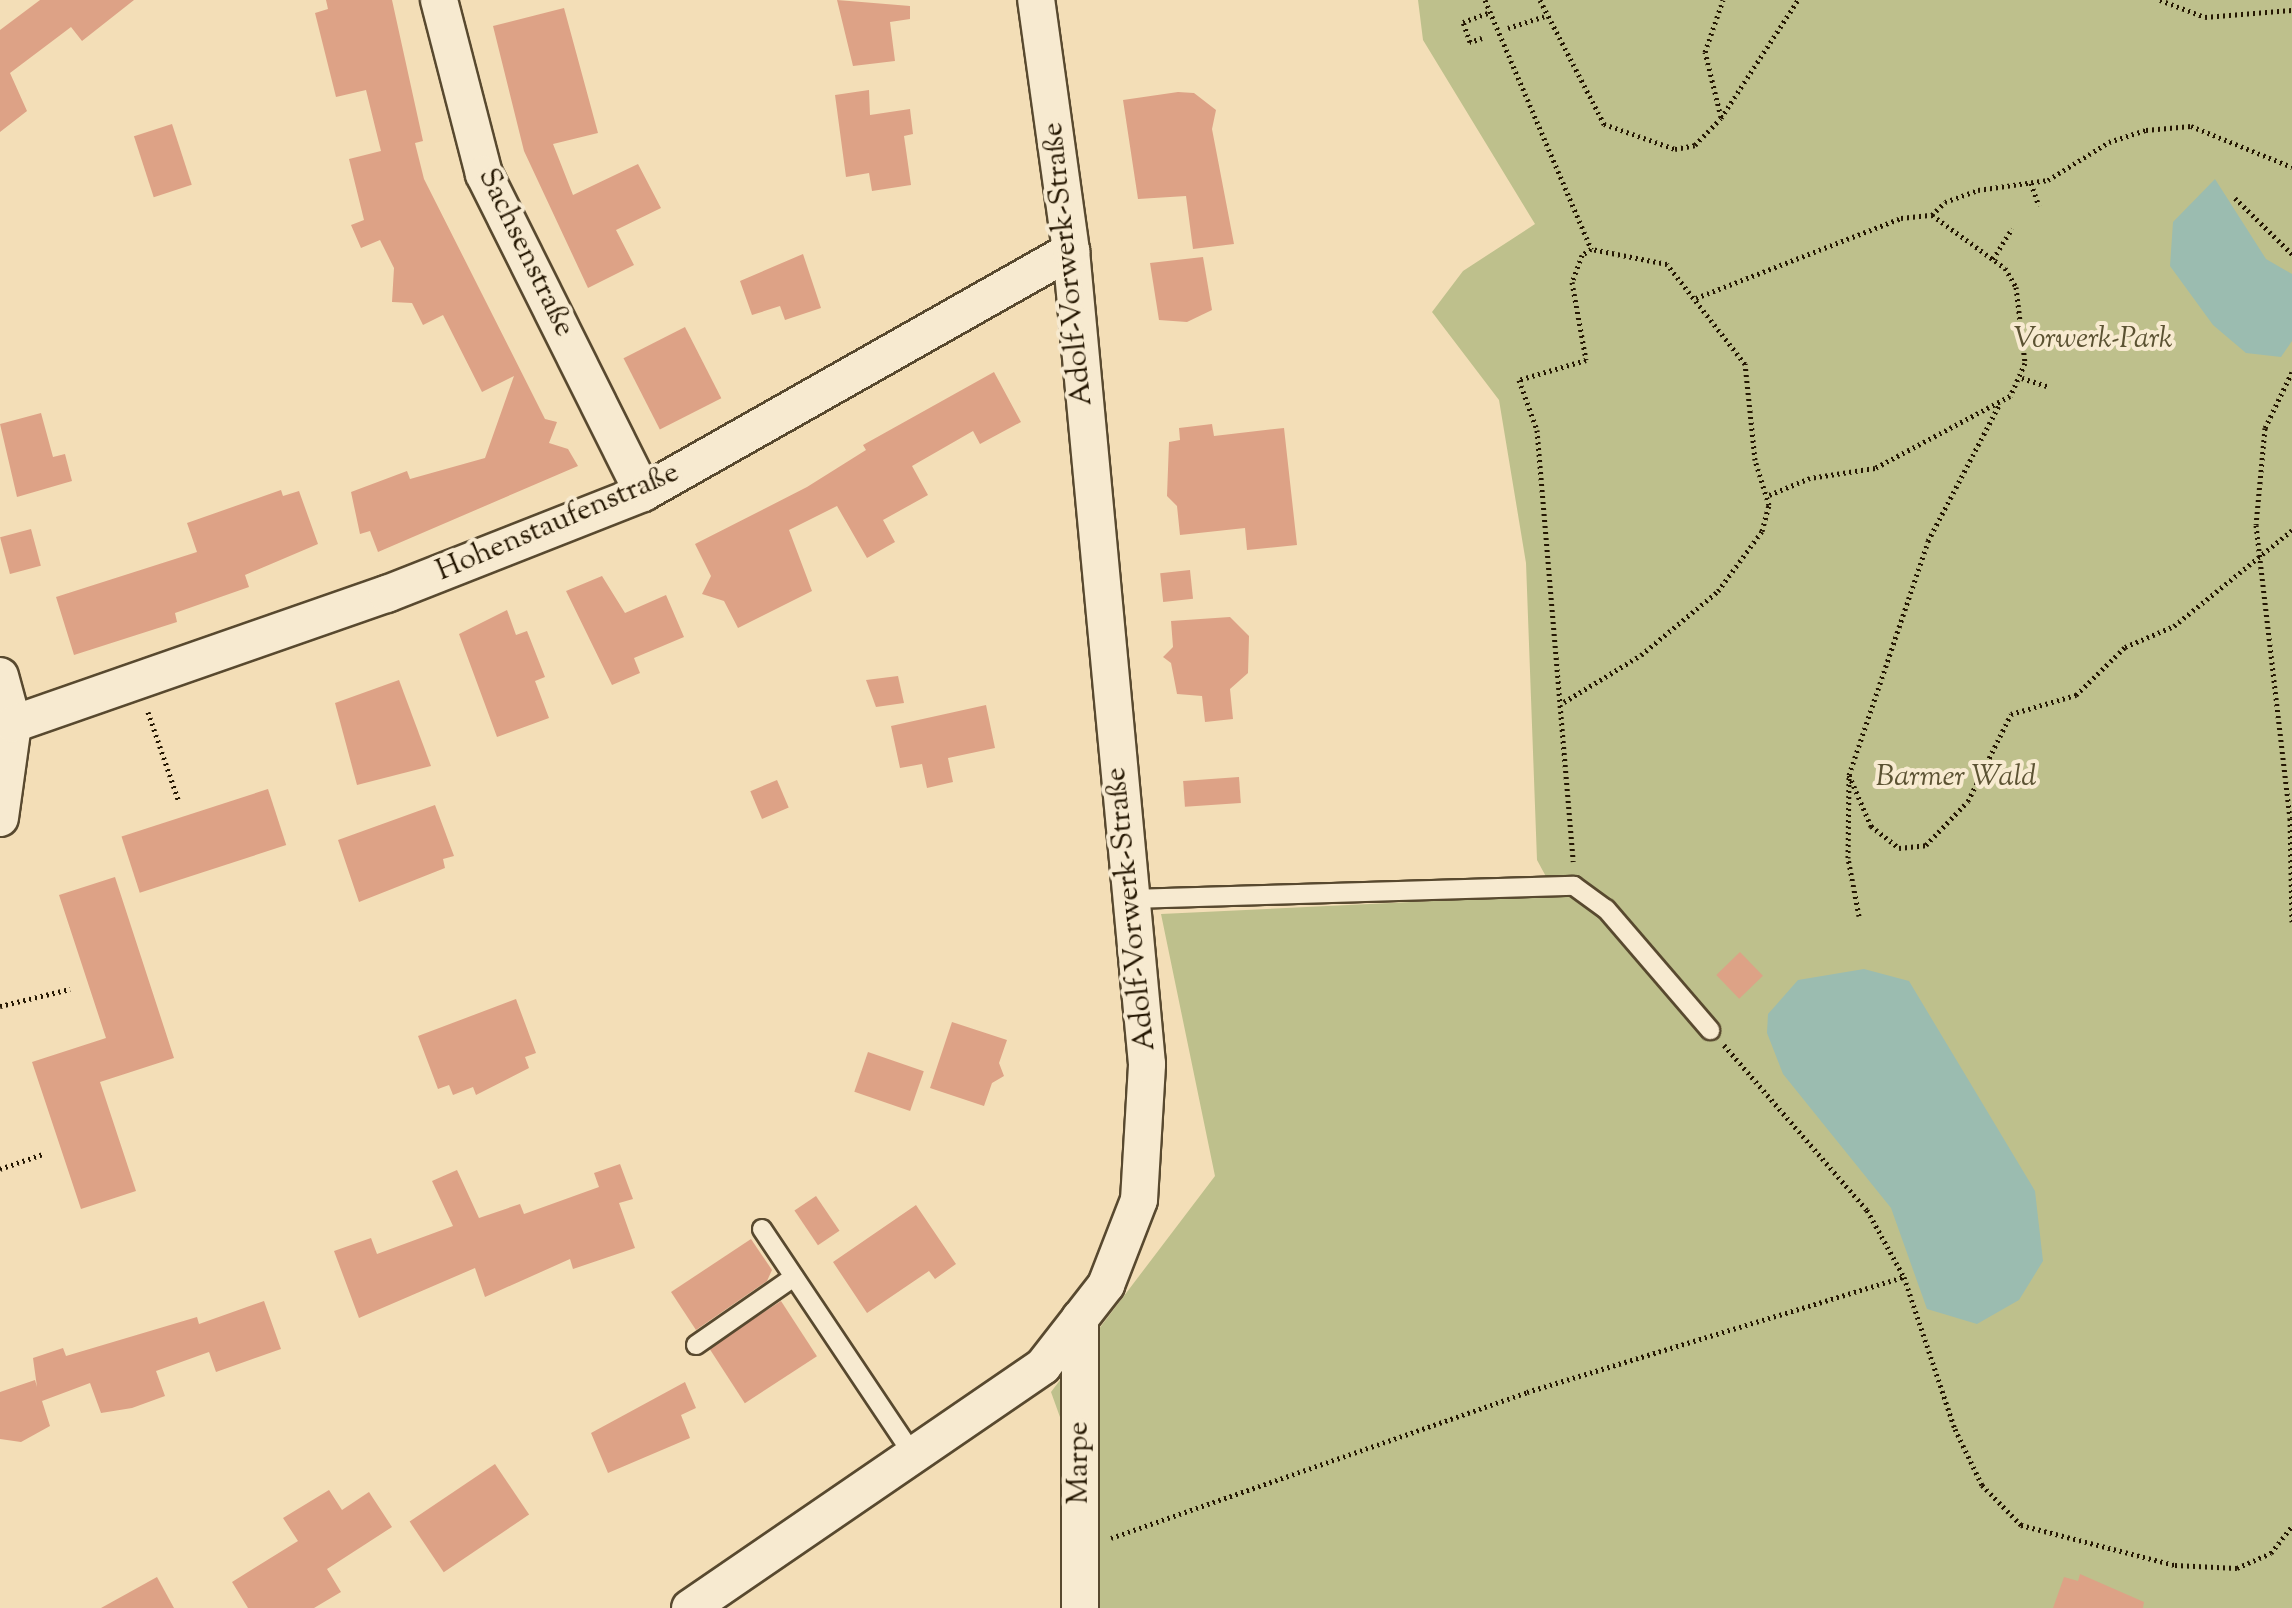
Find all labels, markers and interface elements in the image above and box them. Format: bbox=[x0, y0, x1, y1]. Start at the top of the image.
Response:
street label: Adolf-Vorwerk-Straße bbox=[1036, 120, 1102, 408]
street label: Sachsenstraße bbox=[469, 163, 581, 343]
park label: Vorwerk-Park bbox=[2014, 322, 2172, 358]
street label: Hohenstaufenstraße bbox=[431, 456, 685, 590]
park label: Barmer Wald bbox=[1876, 760, 2036, 796]
street label: Adolf-Vorwerk-Straße bbox=[1099, 765, 1165, 1053]
street label: Marpe bbox=[1062, 1422, 1098, 1504]

